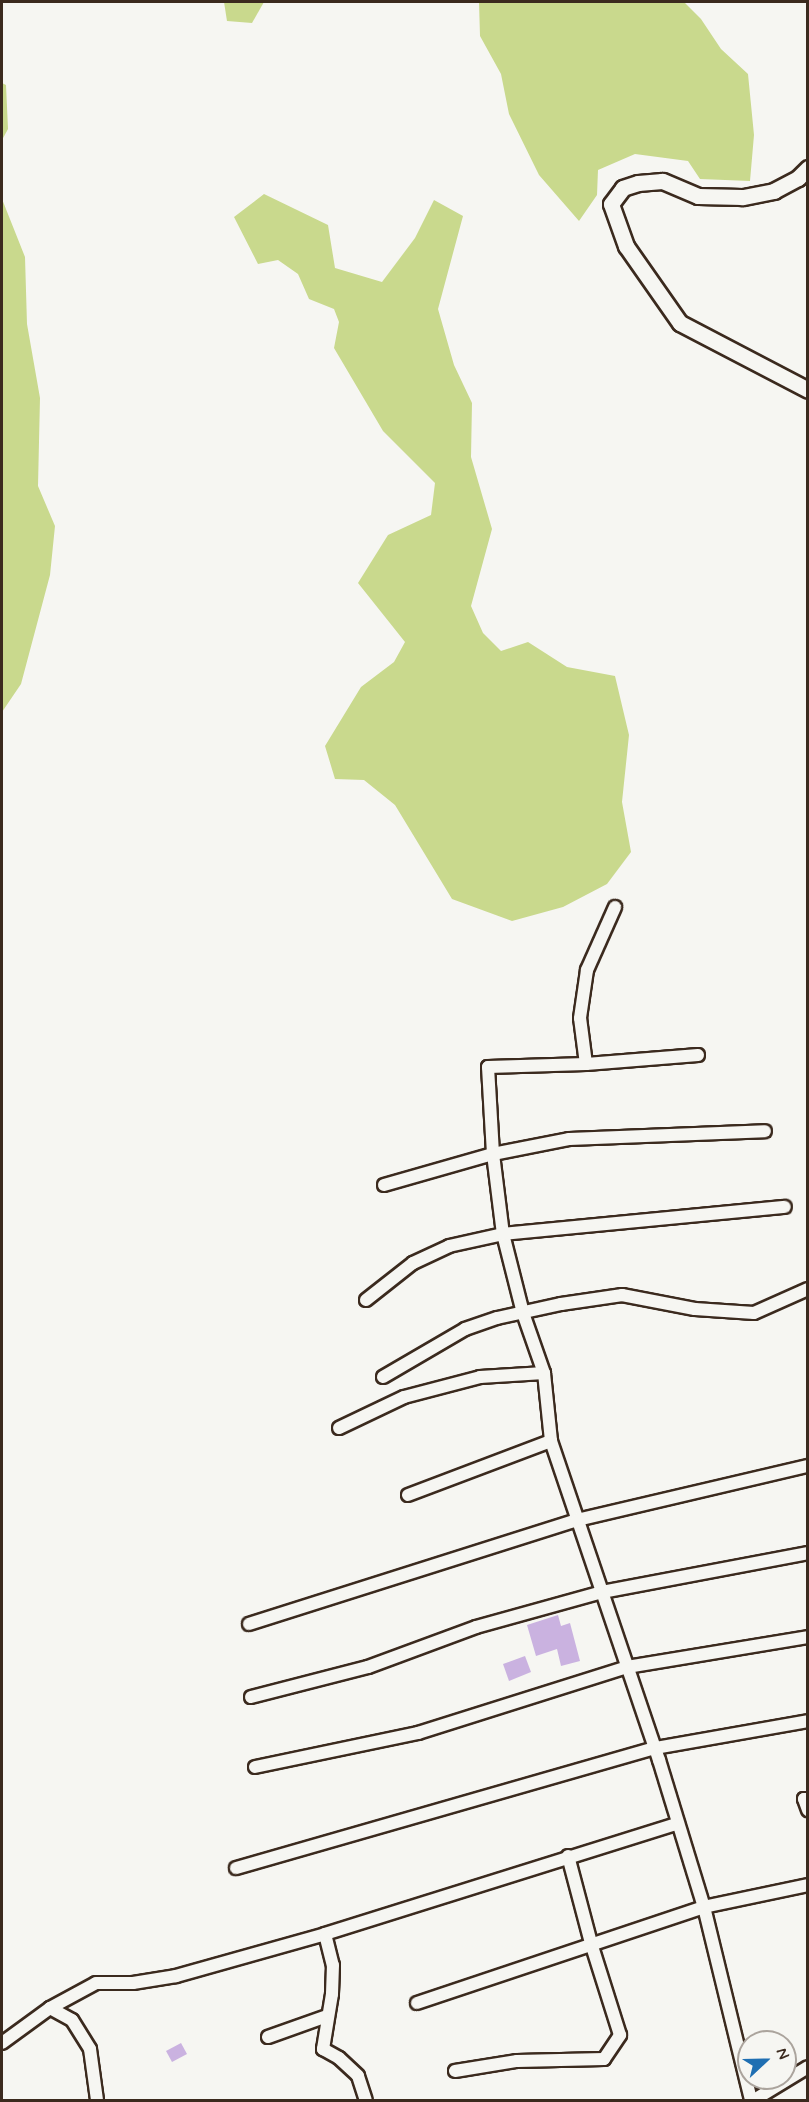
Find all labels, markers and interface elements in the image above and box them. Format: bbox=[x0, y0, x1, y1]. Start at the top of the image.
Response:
north arrow bbox=[737, 2030, 797, 2090]
text: N bbox=[771, 2045, 794, 2063]

